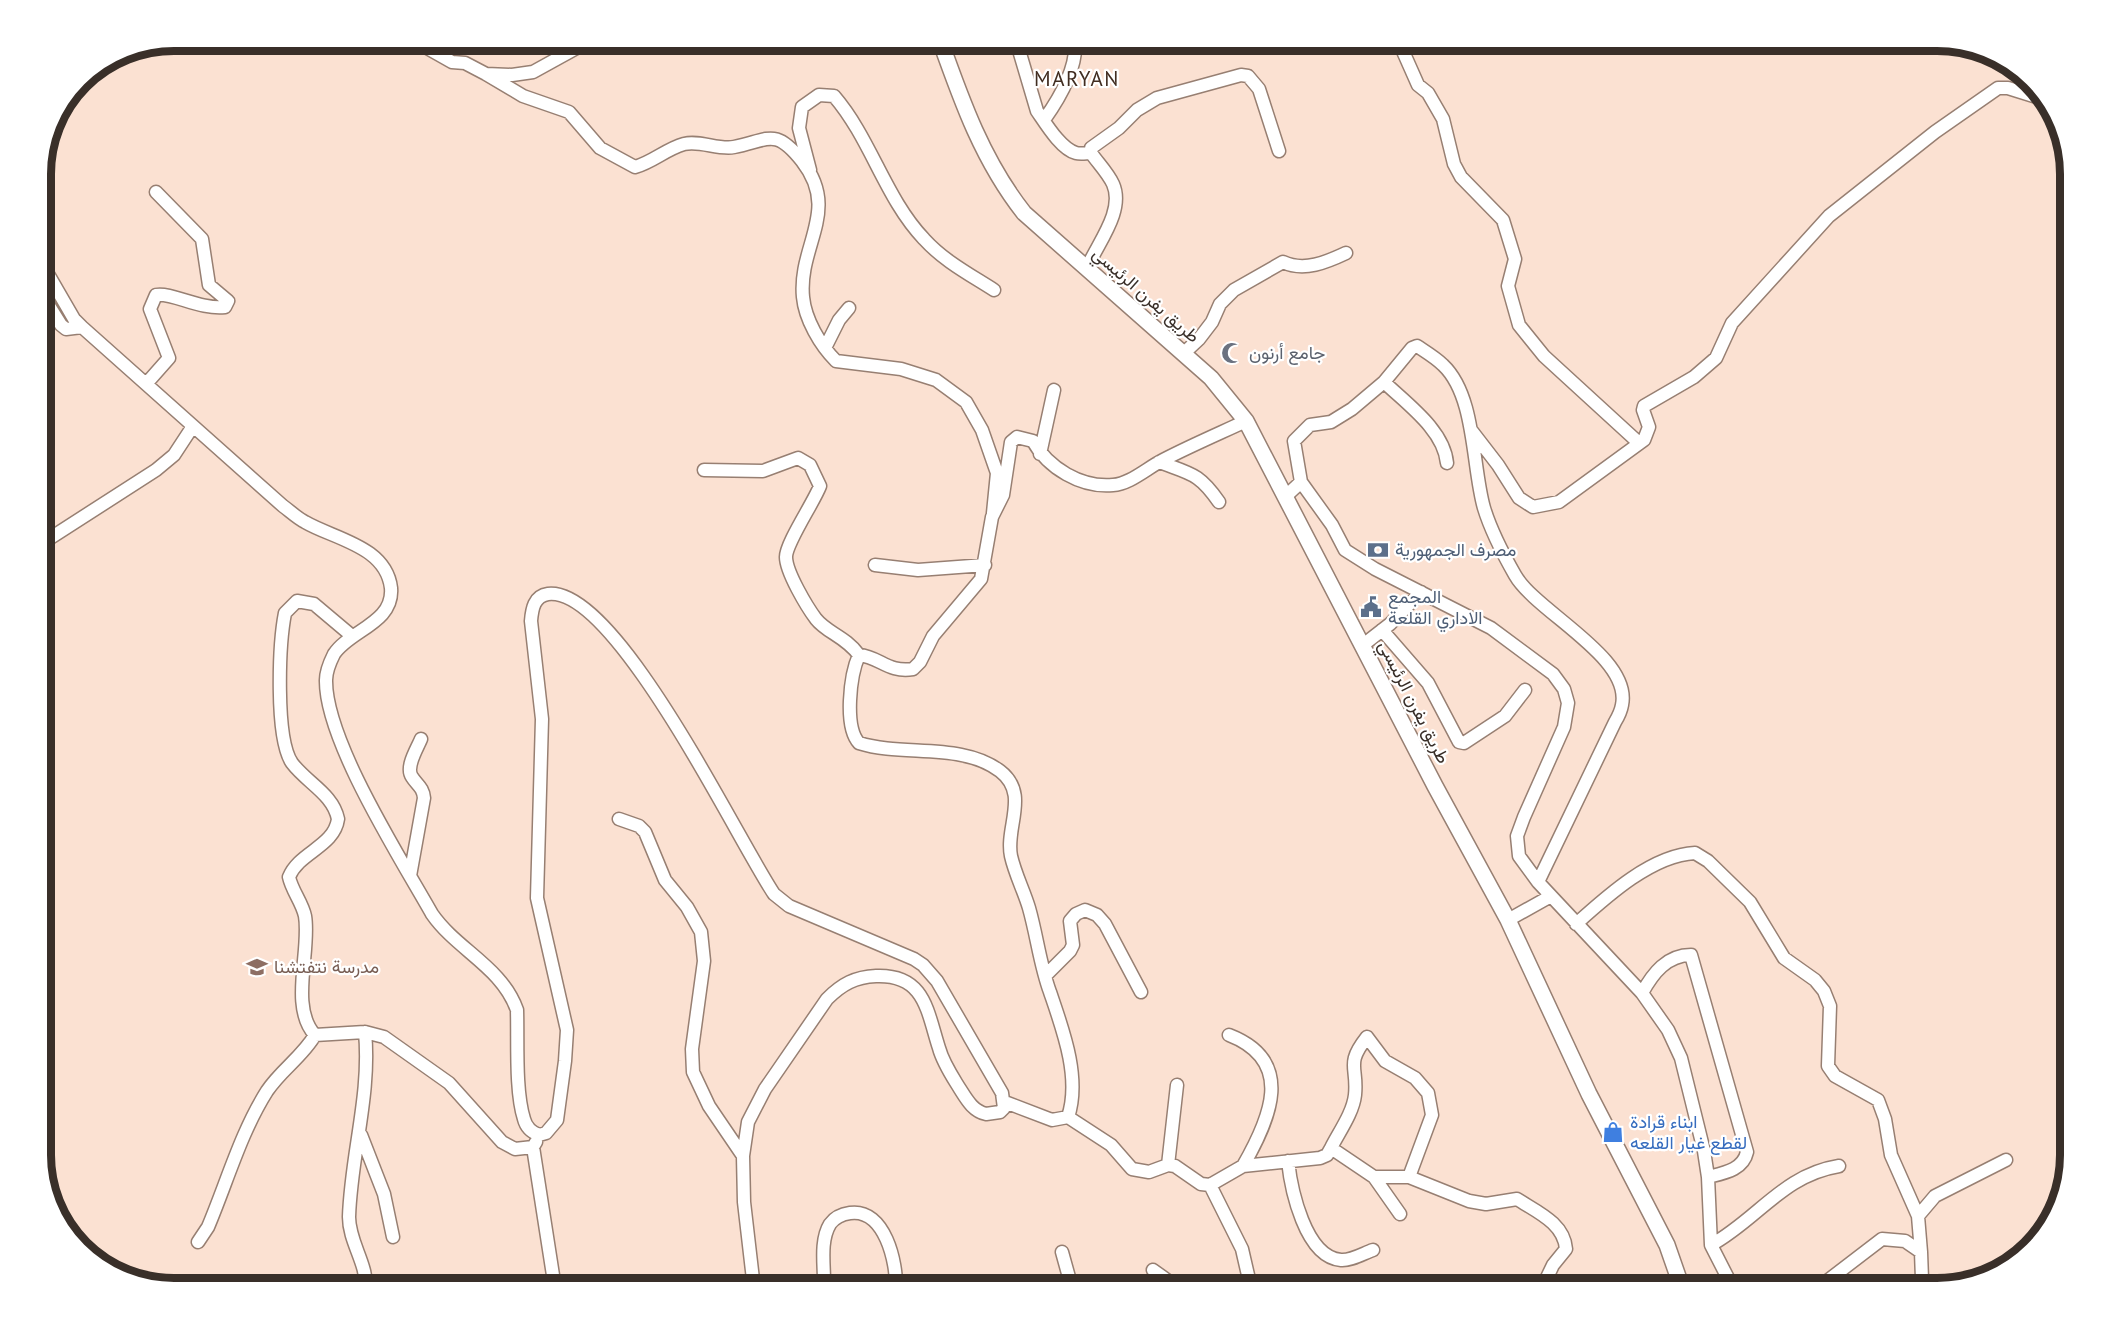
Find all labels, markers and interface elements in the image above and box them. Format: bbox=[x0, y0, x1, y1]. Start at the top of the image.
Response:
district label: MARYAN bbox=[1034, 65, 1120, 92]
street label: طريق يفرن الرئيسي bbox=[1085, 242, 1205, 351]
mosque icon: جامع أرنون bbox=[1220, 341, 1244, 365]
place label: جامع أرنون bbox=[1249, 341, 1325, 365]
bank icon: مصرف الجمهورية bbox=[1366, 538, 1390, 562]
place label: مصرف الجمهورية bbox=[1395, 538, 1516, 561]
place label: المجمع الاداري القلعة bbox=[1388, 585, 1483, 633]
public building icon: المجمع الاداري القلعة bbox=[1359, 595, 1383, 619]
street label: طريق يفرن الرئيسي bbox=[1370, 636, 1455, 769]
school or university icon: مدرسة نتفتشنا bbox=[245, 955, 269, 979]
place label: مدرسة نتفتشنا bbox=[274, 955, 379, 978]
place label: ابناء قرادة لقطع غيار القلعه bbox=[1630, 1110, 1747, 1155]
shop icon: ابناء قرادة لقطع غيار القلعه bbox=[1601, 1120, 1625, 1144]

